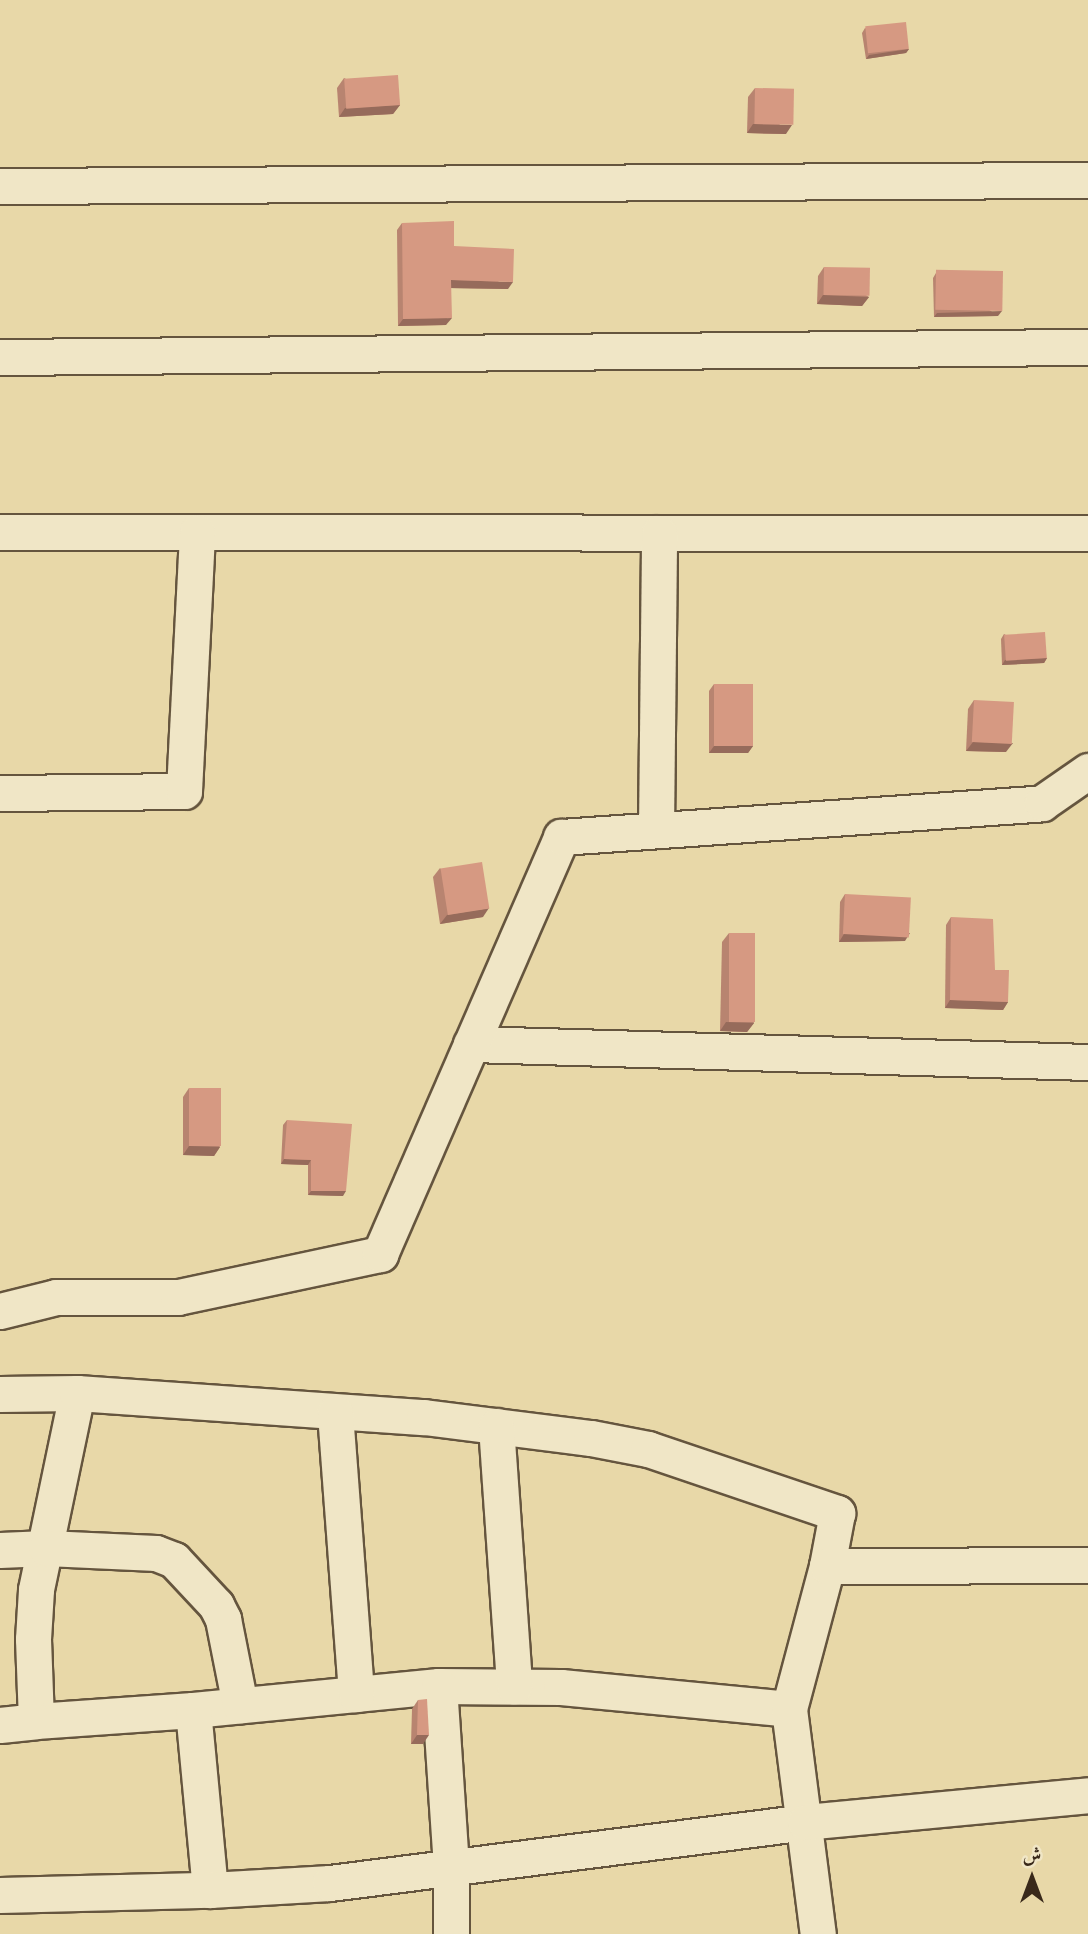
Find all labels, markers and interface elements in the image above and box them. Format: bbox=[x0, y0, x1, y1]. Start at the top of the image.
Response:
north arrow bbox=[997, 1843, 1067, 1913]
text: ش bbox=[1023, 1843, 1041, 1870]

